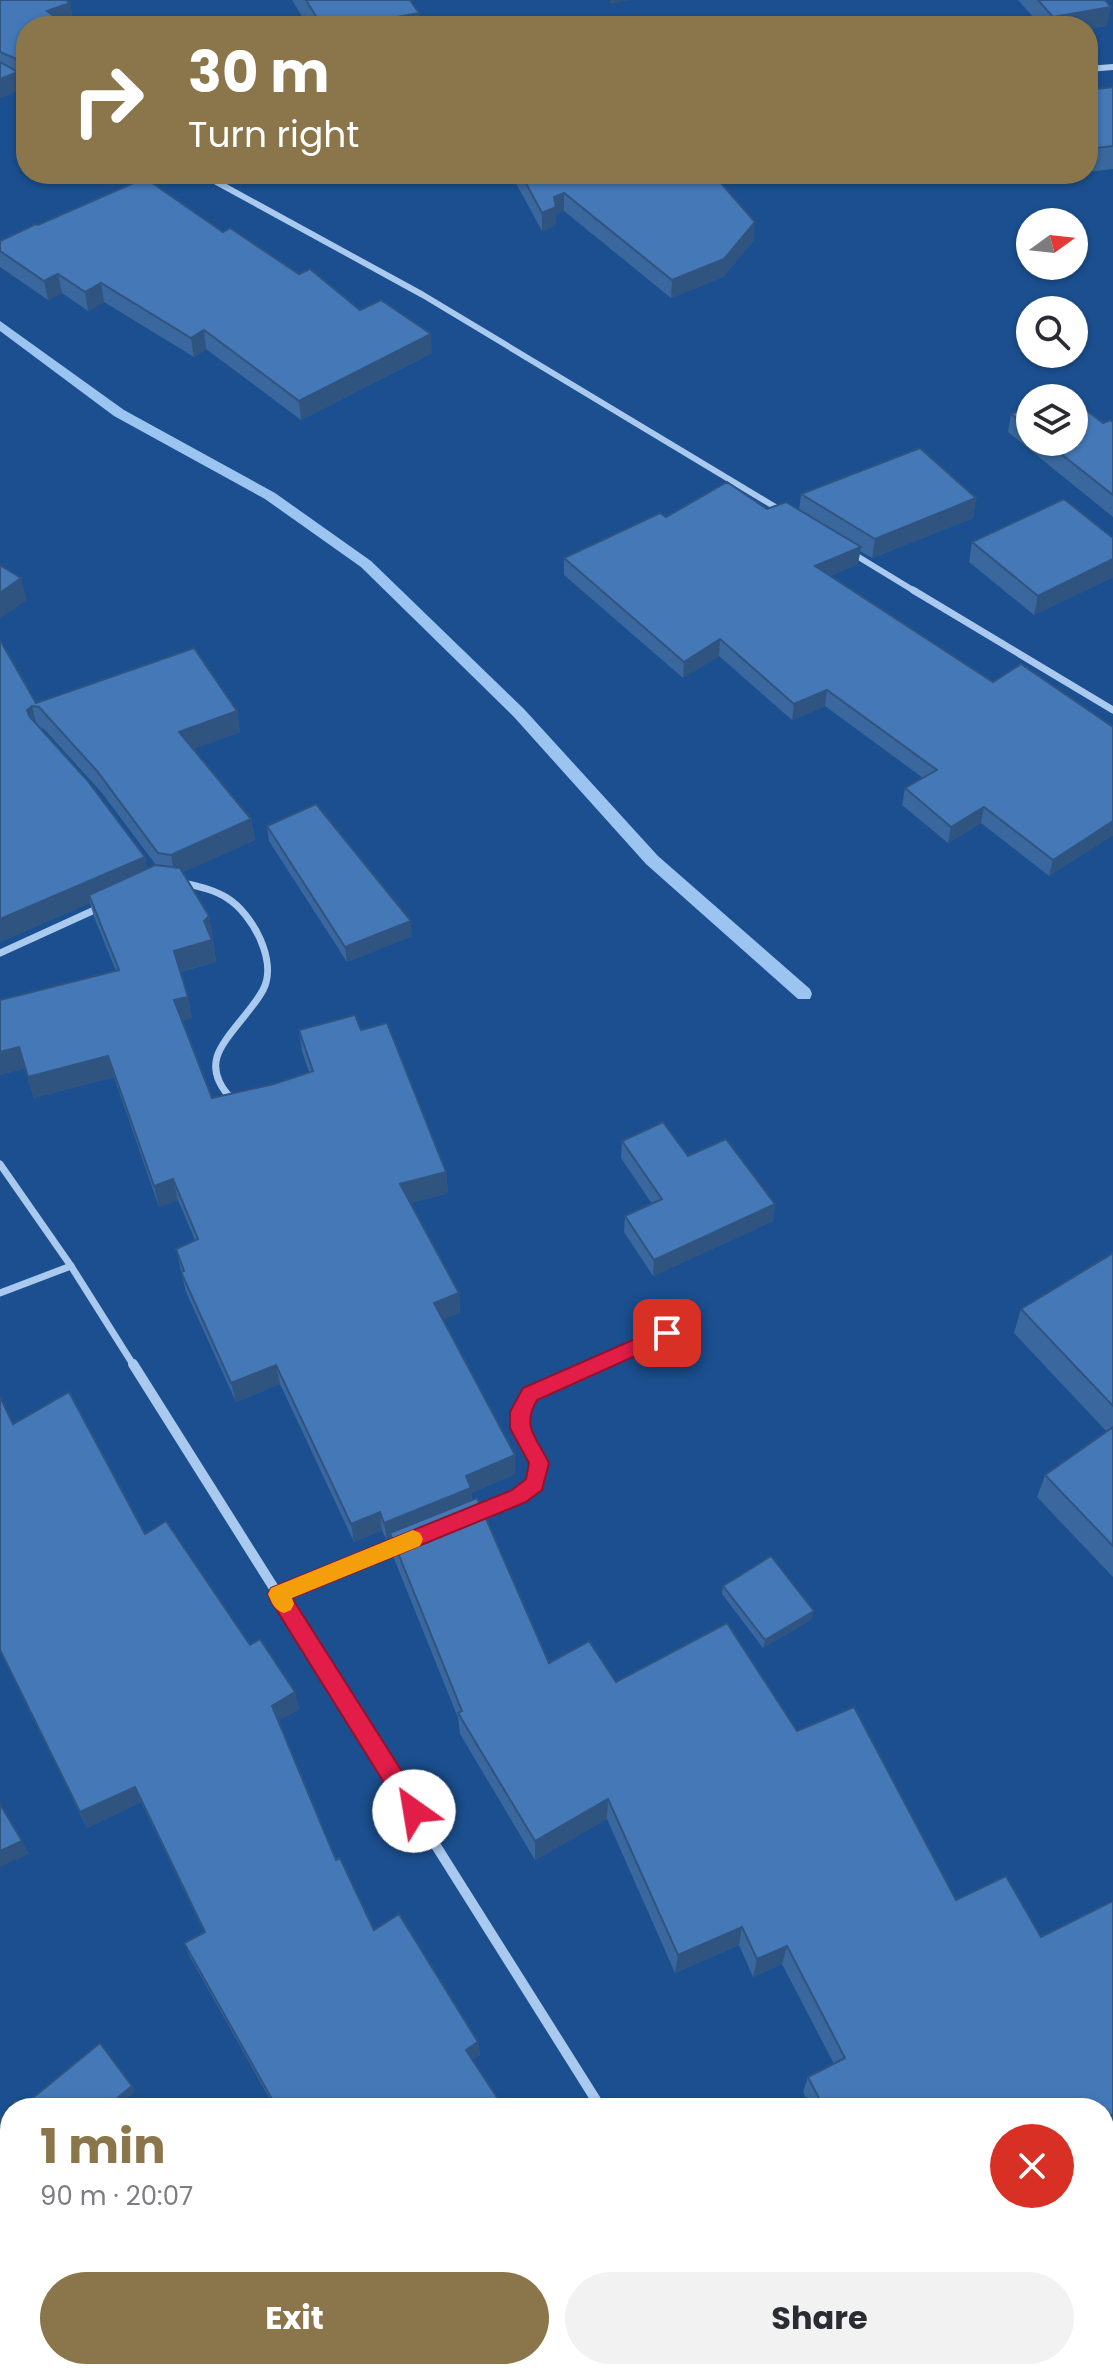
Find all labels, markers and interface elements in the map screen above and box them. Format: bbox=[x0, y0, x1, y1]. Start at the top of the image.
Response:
text: 30 m bbox=[188, 33, 330, 112]
icon: right bbox=[56, 48, 160, 152]
text: Turn right bbox=[188, 109, 359, 160]
north arrow bbox=[1016, 208, 1088, 280]
map controls bbox=[1016, 208, 1088, 456]
button: search bbox=[1016, 296, 1088, 368]
button: layers bbox=[1016, 384, 1088, 456]
pin bbox=[633, 1299, 701, 1367]
icon: arrive bbox=[645, 1311, 689, 1355]
position arrow bbox=[372, 1769, 456, 1853]
text: 1 min bbox=[40, 2113, 166, 2180]
button: close bbox=[990, 2124, 1074, 2208]
text: 90 m · 20:07 bbox=[40, 2178, 193, 2214]
button: Exit bbox=[40, 2272, 549, 2364]
button: Share bbox=[565, 2272, 1074, 2364]

